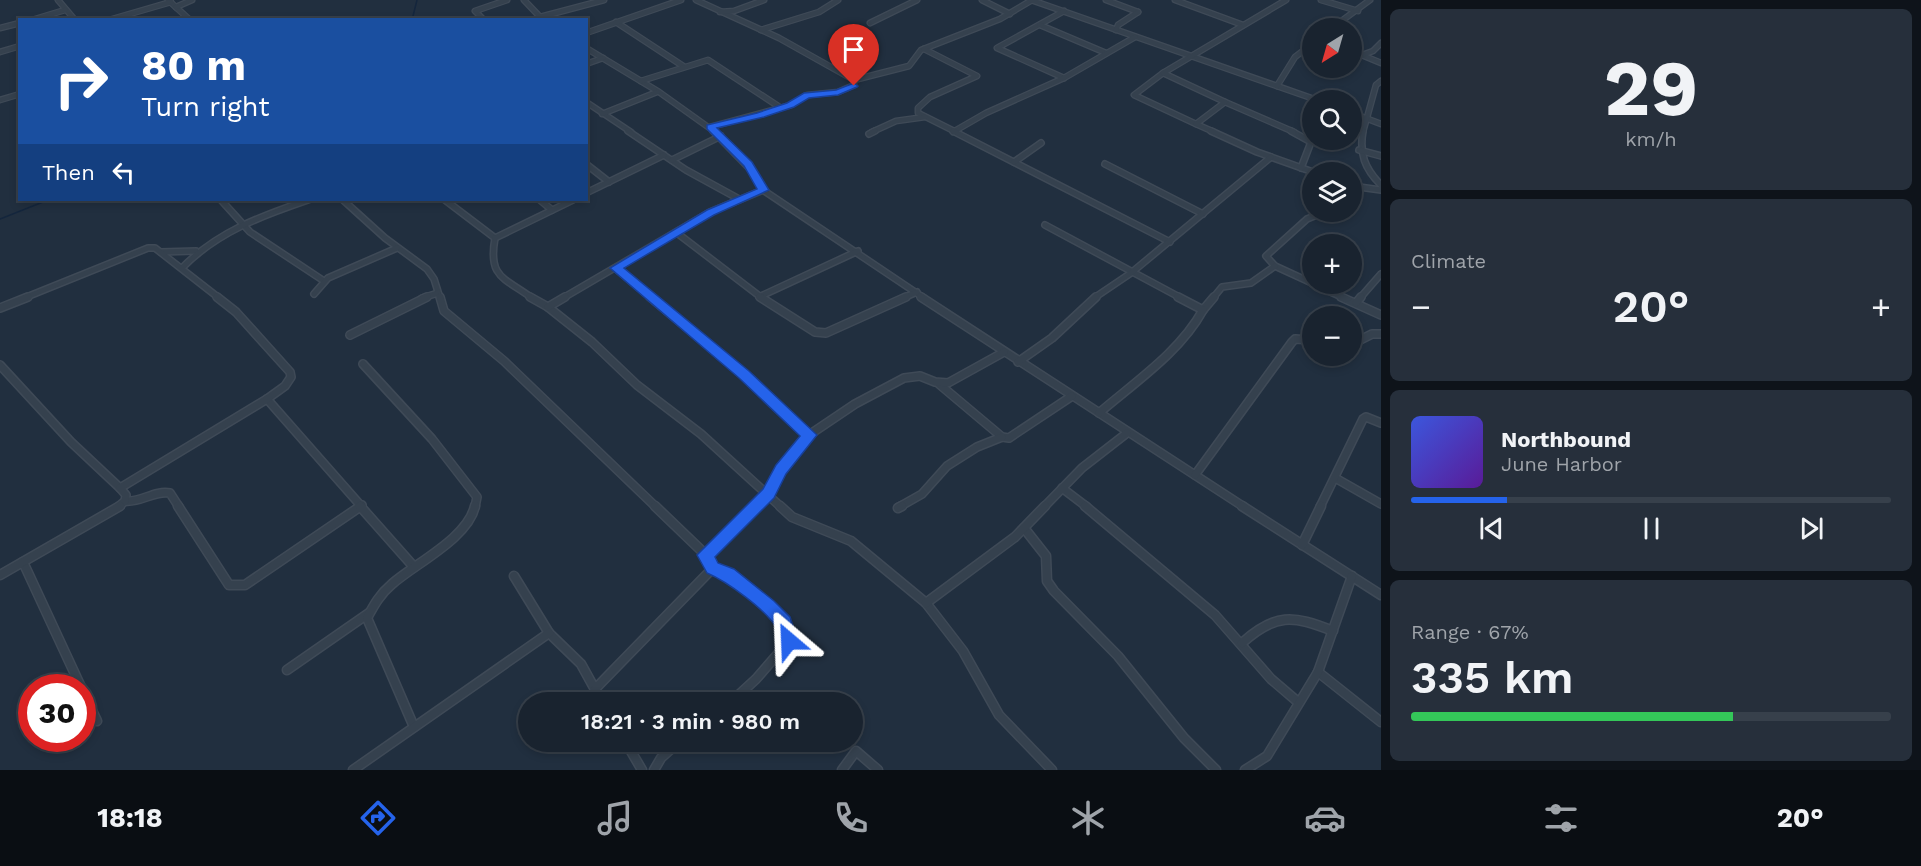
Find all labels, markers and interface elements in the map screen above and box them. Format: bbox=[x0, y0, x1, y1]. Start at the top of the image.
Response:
north arrow bbox=[1302, 18, 1362, 78]
map controls bbox=[1302, 18, 1362, 366]
pin bbox=[828, 24, 879, 86]
icon: arrive bbox=[837, 33, 870, 66]
text: 80 m bbox=[141, 41, 246, 90]
icon: right bbox=[42, 42, 120, 120]
text: 29 bbox=[1604, 42, 1698, 134]
button: search bbox=[1302, 90, 1362, 150]
text: Turn right bbox=[141, 91, 270, 123]
text: km/h bbox=[1625, 127, 1677, 151]
icon: left bbox=[107, 156, 140, 189]
text: Then bbox=[42, 160, 95, 185]
button: layers bbox=[1302, 162, 1362, 222]
button: + bbox=[1302, 234, 1362, 294]
text: Climate bbox=[1411, 249, 1486, 273]
text: 20° bbox=[1613, 280, 1689, 333]
text: − bbox=[1411, 287, 1431, 326]
text: + bbox=[1871, 287, 1891, 326]
button: − bbox=[1302, 306, 1362, 366]
text: Northbound bbox=[1501, 427, 1631, 452]
text: June Harbor bbox=[1501, 452, 1622, 476]
icon: previous bbox=[1475, 512, 1508, 545]
icon: pause bbox=[1635, 512, 1668, 545]
icon: next bbox=[1795, 512, 1828, 545]
position arrow bbox=[757, 609, 821, 673]
text: Range · 67% bbox=[1411, 620, 1529, 644]
text: 335 km bbox=[1411, 651, 1574, 704]
speed limit sign: 30 bbox=[18, 674, 96, 752]
text: 18:21 · 3 min · 980 m bbox=[581, 709, 800, 734]
icon: directions bbox=[357, 797, 399, 839]
icon: music bbox=[594, 797, 636, 839]
icon: phone bbox=[830, 797, 872, 839]
icon: climate bbox=[1067, 797, 1109, 839]
icon: car bbox=[1304, 797, 1346, 839]
icon: filters bbox=[1540, 797, 1582, 839]
text: 18:18 bbox=[97, 802, 163, 834]
text: 20° bbox=[1777, 802, 1824, 834]

